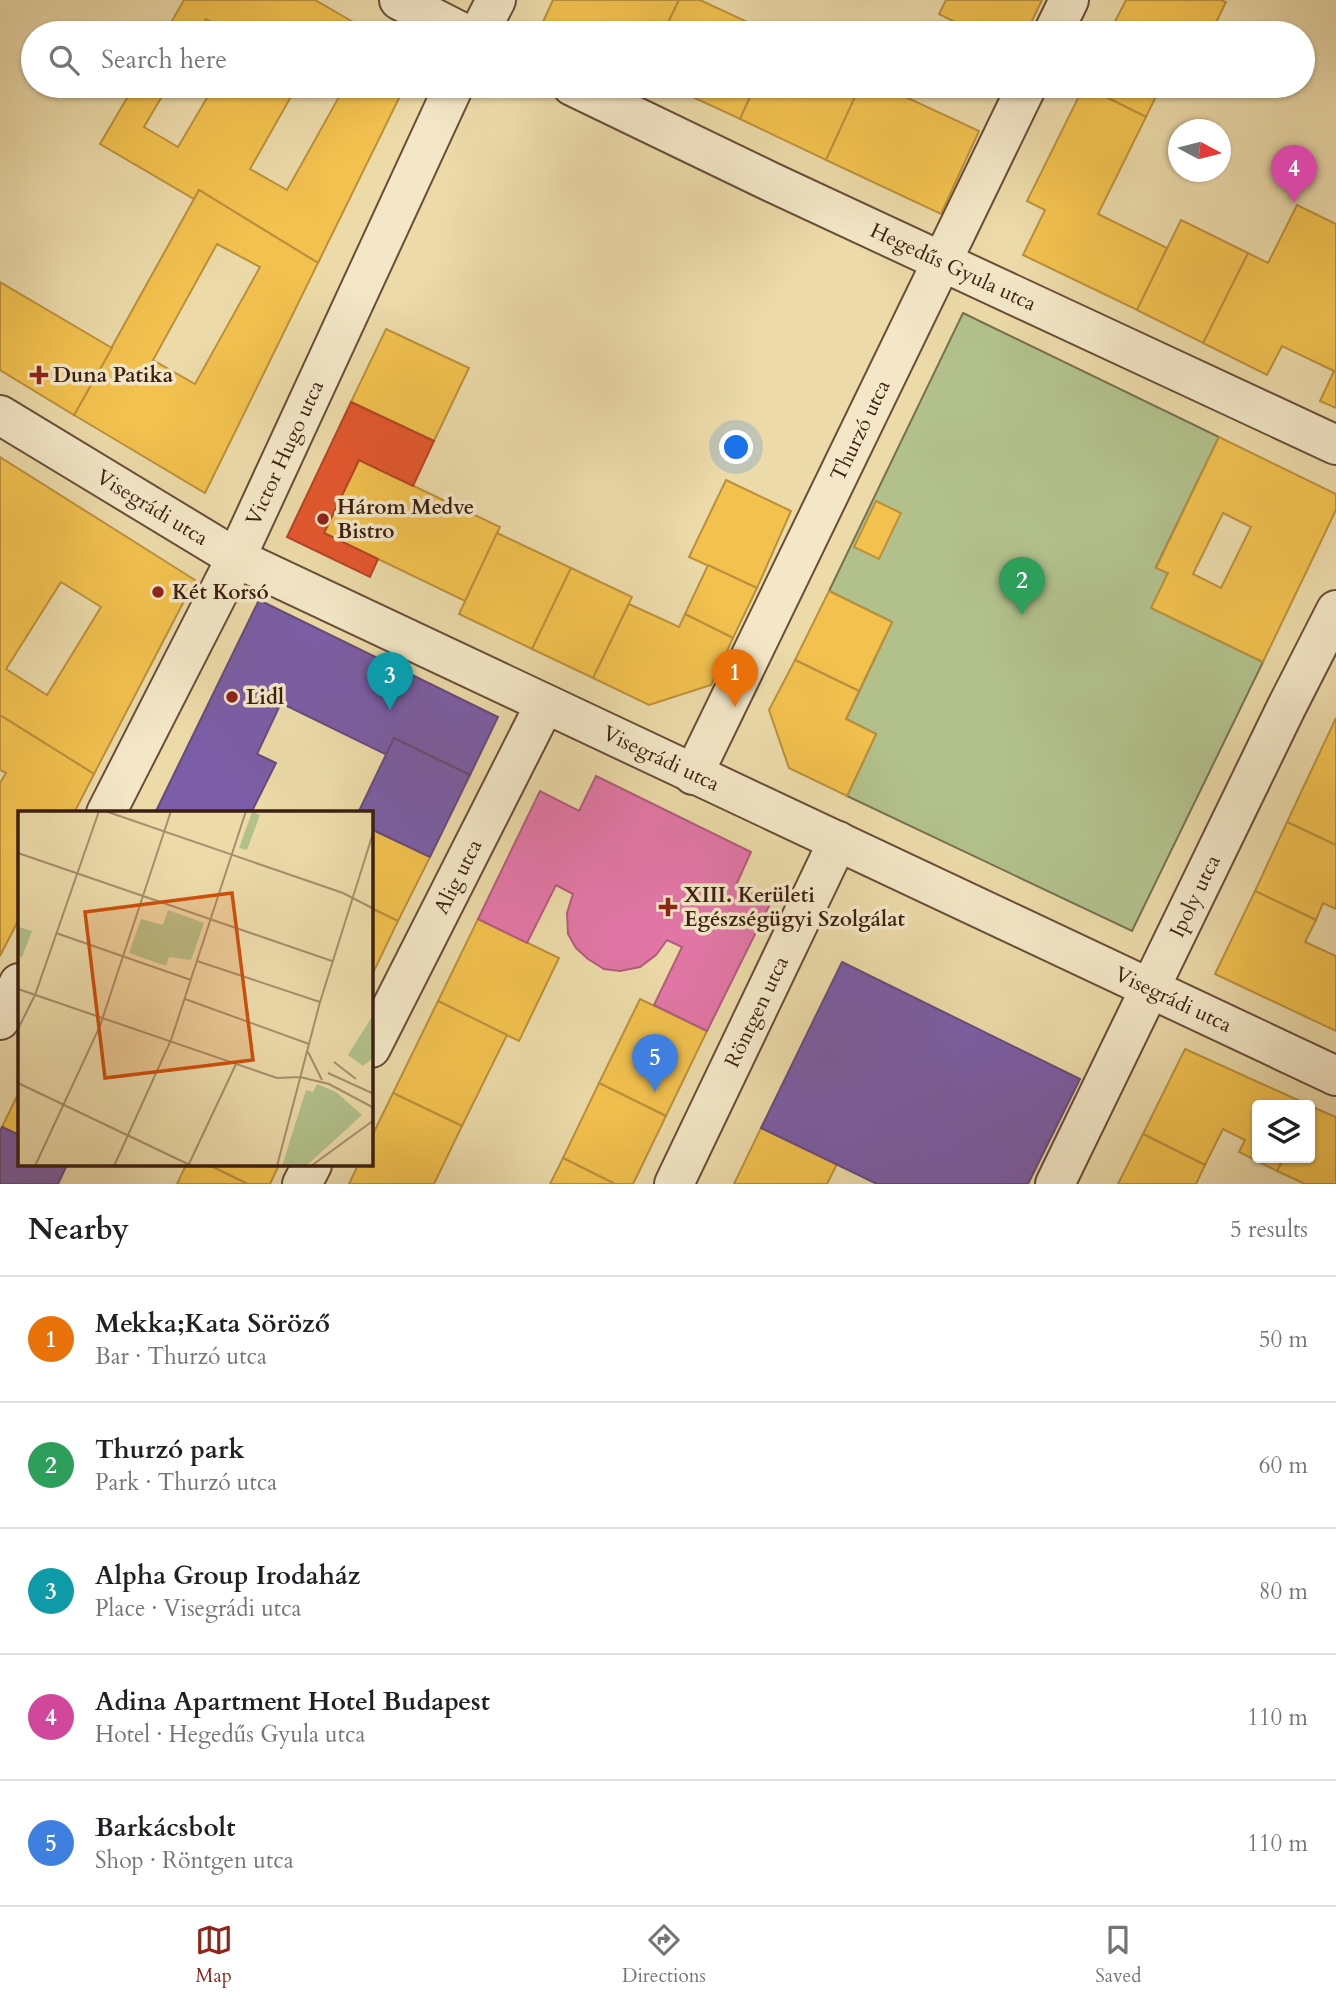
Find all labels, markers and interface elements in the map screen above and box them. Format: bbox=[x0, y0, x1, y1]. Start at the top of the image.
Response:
search box bbox=[21, 21, 1315, 98]
icon: search bbox=[45, 41, 83, 79]
text: Search here bbox=[101, 42, 227, 77]
north arrow bbox=[1168, 119, 1231, 182]
pin: 4 bbox=[1271, 145, 1317, 203]
street label: Hegedűs Gyula utca bbox=[866, 216, 1041, 318]
place label: Duna Patika bbox=[53, 361, 174, 390]
marker: Duna Patika bbox=[31, 367, 47, 383]
street label: Thurzó utca bbox=[823, 375, 897, 486]
street label: Victor Hugo utca bbox=[238, 376, 331, 530]
your location bbox=[719, 430, 753, 464]
street label: Visegrádi utca bbox=[91, 462, 214, 552]
place label: Három Medve Bistro bbox=[337, 493, 474, 546]
marker: Három Medve Bistro bbox=[315, 511, 331, 527]
pin: 2 bbox=[999, 557, 1045, 615]
place label: Két Korsó bbox=[172, 578, 269, 607]
marker: Két Korsó bbox=[150, 584, 166, 600]
pin: 1 bbox=[712, 649, 758, 707]
pin: 3 bbox=[367, 652, 413, 710]
place label: Lidl bbox=[246, 683, 284, 712]
marker: Lidl bbox=[224, 689, 240, 705]
street label: Visegrádi utca bbox=[598, 718, 724, 798]
inset map bbox=[18, 811, 373, 1167]
street label: Alig utca bbox=[427, 834, 489, 919]
street label: Ipoly utca bbox=[1162, 850, 1227, 942]
place label: XIII. Kerületi Egészségügyi Szolgálat bbox=[684, 881, 905, 934]
marker: XIII. Kerületi Egészségügyi Szolgálat bbox=[658, 897, 678, 917]
street label: Röntgen utca bbox=[717, 951, 795, 1072]
street label: Visegrádi utca bbox=[1110, 959, 1237, 1039]
pin: 5 bbox=[632, 1034, 678, 1092]
map controls bbox=[1252, 1100, 1315, 1163]
button: layers bbox=[1252, 1100, 1315, 1163]
text: Nearby bbox=[28, 1209, 129, 1250]
text: 5 results bbox=[1230, 1214, 1308, 1245]
text: Mekka;Kata Söröző bbox=[95, 1306, 330, 1341]
text: 1 bbox=[45, 1324, 57, 1355]
text: 50 m bbox=[1259, 1324, 1308, 1355]
text: Bar · Thurzó utca bbox=[95, 1341, 267, 1372]
text: Thurzó park bbox=[95, 1432, 245, 1467]
text: 2 bbox=[45, 1450, 57, 1481]
text: 60 m bbox=[1259, 1450, 1308, 1481]
text: Park · Thurzó utca bbox=[95, 1467, 277, 1498]
text: Alpha Group Irodaház bbox=[95, 1558, 361, 1593]
text: 3 bbox=[45, 1576, 57, 1607]
text: 80 m bbox=[1259, 1576, 1308, 1607]
text: Place · Visegrádi utca bbox=[95, 1593, 301, 1624]
text: Adina Apartment Hotel Budapest bbox=[95, 1684, 490, 1719]
text: 4 bbox=[45, 1702, 57, 1733]
text: 110 m bbox=[1247, 1702, 1308, 1733]
text: Hotel · Hegedűs Gyula utca bbox=[95, 1719, 365, 1750]
text: Barkácsbolt bbox=[95, 1810, 235, 1845]
text: 5 bbox=[45, 1828, 57, 1859]
text: 110 m bbox=[1247, 1828, 1308, 1859]
text: Shop · Röntgen utca bbox=[95, 1845, 294, 1876]
tab: Map bbox=[195, 1921, 233, 1989]
tab: Directions bbox=[622, 1921, 706, 1989]
tab: Saved bbox=[1095, 1921, 1141, 1989]

